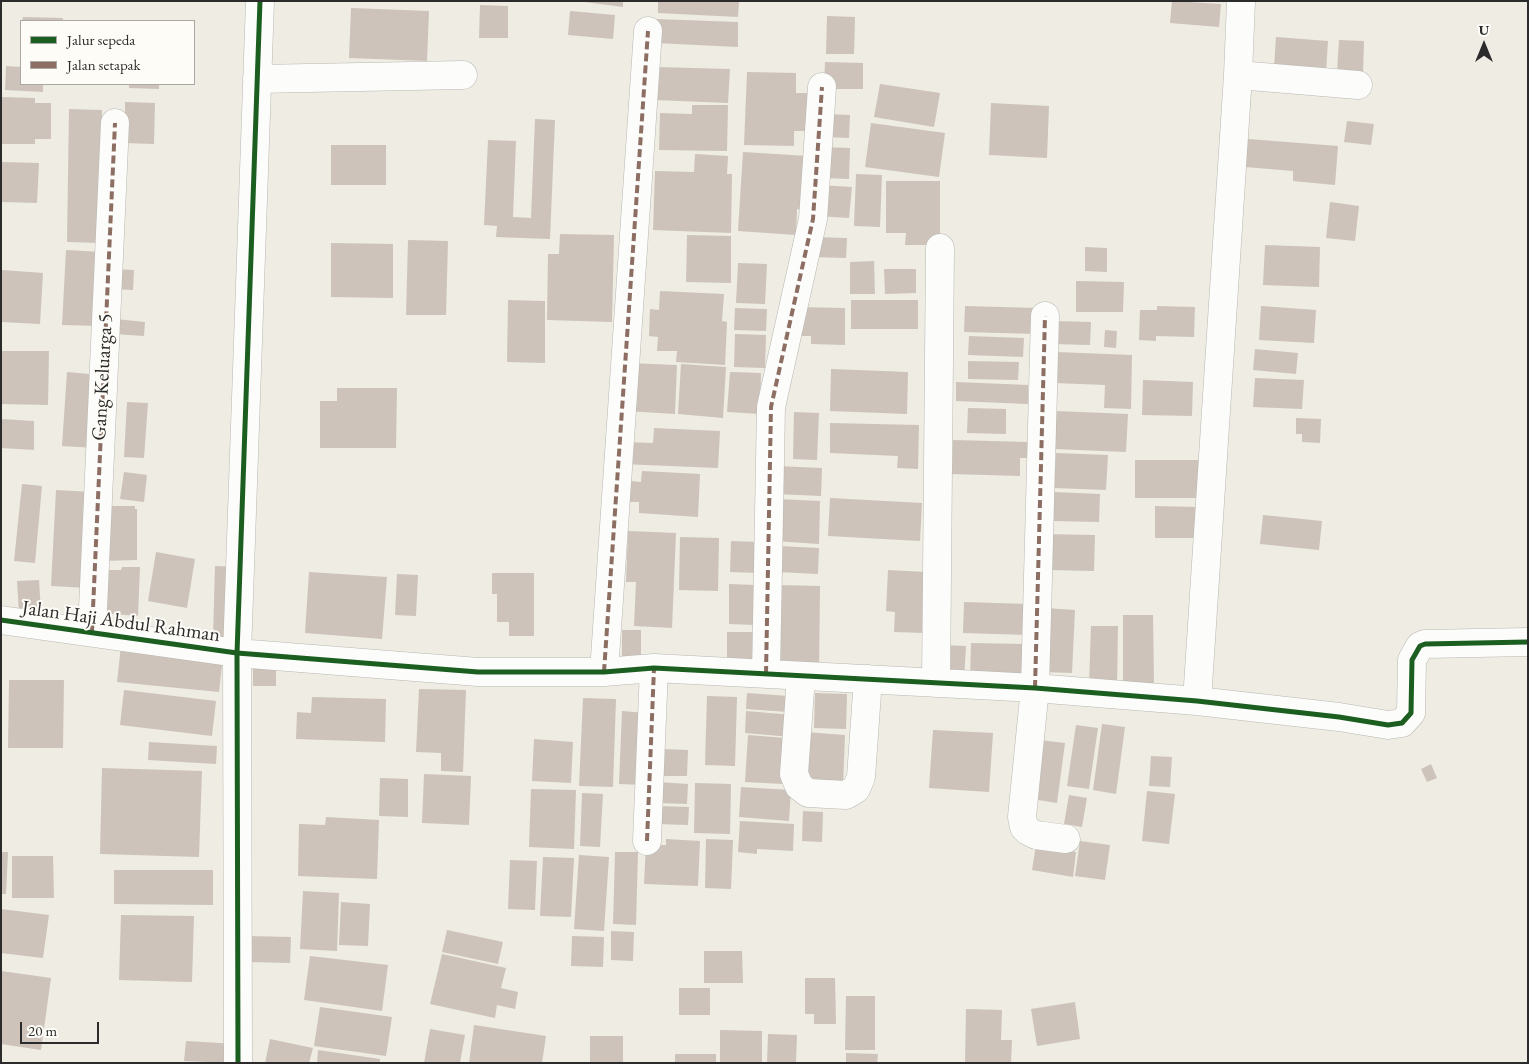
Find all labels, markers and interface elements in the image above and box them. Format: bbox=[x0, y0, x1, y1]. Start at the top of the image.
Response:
legend bbox=[20, 20, 195, 85]
north arrow bbox=[1459, 20, 1509, 70]
text: U bbox=[1479, 21, 1489, 39]
text: Jalur sepeda bbox=[67, 30, 135, 49]
text: Jalan setapak bbox=[67, 55, 141, 74]
street label: Gang Keluarga 5 bbox=[88, 313, 118, 441]
street label: Jalan Haji Abdul Rahman bbox=[20, 596, 222, 648]
scale bar bbox=[22, 1012, 101, 1044]
text: 20 m bbox=[28, 1021, 57, 1040]

